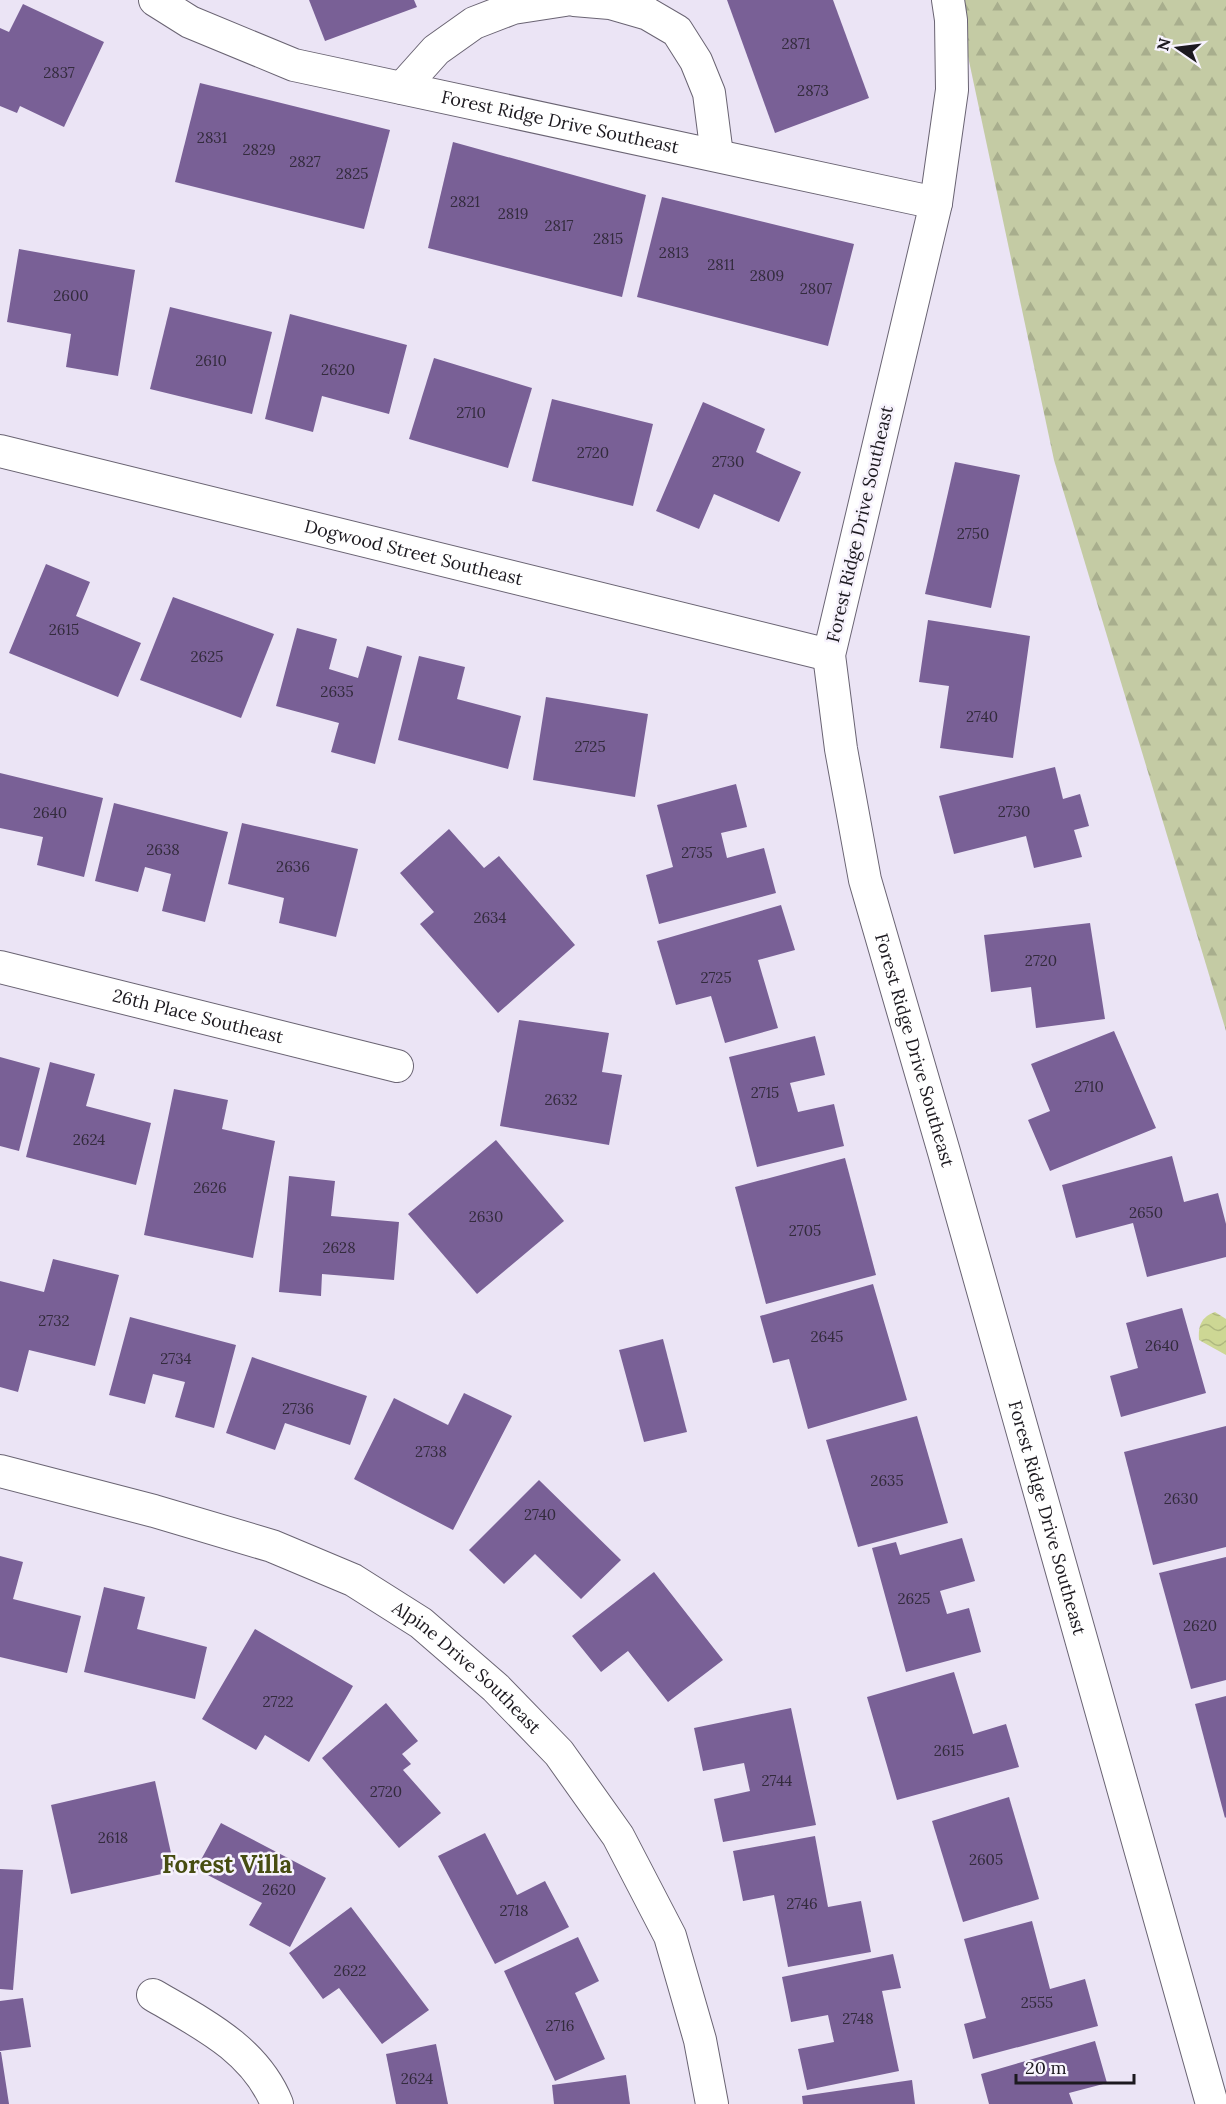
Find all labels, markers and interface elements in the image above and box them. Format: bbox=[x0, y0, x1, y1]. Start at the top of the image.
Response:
north arrow bbox=[1148, 18, 1208, 78]
house number: 2871 bbox=[782, 34, 810, 53]
text: N bbox=[1152, 36, 1175, 53]
house number: 2837 bbox=[43, 63, 75, 82]
house number: 2873 bbox=[797, 81, 829, 100]
street label: Forest Ridge Drive Southeast bbox=[439, 85, 681, 158]
house number: 2831 bbox=[197, 128, 227, 147]
house number: 2829 bbox=[242, 140, 276, 159]
house number: 2827 bbox=[289, 152, 321, 171]
house number: 2825 bbox=[336, 164, 368, 183]
house number: 2821 bbox=[450, 192, 480, 211]
house number: 2819 bbox=[498, 204, 528, 223]
house number: 2817 bbox=[545, 216, 574, 235]
house number: 2815 bbox=[593, 229, 623, 248]
house number: 2813 bbox=[659, 243, 689, 262]
house number: 2811 bbox=[707, 255, 735, 274]
house number: 2809 bbox=[750, 266, 784, 285]
house number: 2807 bbox=[800, 279, 832, 298]
house number: 2600 bbox=[53, 286, 89, 305]
house number: 2610 bbox=[195, 351, 227, 370]
house number: 2620 bbox=[321, 360, 355, 379]
house number: 2710 bbox=[456, 403, 486, 422]
street label: Forest Ridge Drive Southeast bbox=[821, 403, 898, 645]
house number: 2720 bbox=[577, 443, 609, 462]
house number: 2730 bbox=[712, 452, 744, 471]
street label: Dogwood Street Southeast bbox=[302, 514, 525, 590]
house number: 2750 bbox=[957, 524, 989, 543]
house number: 2615 bbox=[49, 620, 79, 639]
house number: 2625 bbox=[191, 647, 223, 666]
house number: 2635 bbox=[320, 682, 354, 701]
house number: 2740 bbox=[966, 707, 998, 726]
house number: 2725 bbox=[574, 737, 606, 756]
house number: 2730 bbox=[998, 802, 1030, 821]
house number: 2640 bbox=[33, 803, 67, 822]
house number: 2638 bbox=[146, 840, 180, 859]
house number: 2735 bbox=[681, 843, 713, 862]
house number: 2636 bbox=[276, 857, 310, 876]
house number: 2634 bbox=[473, 908, 507, 927]
street label: Forest Ridge Drive Southeast bbox=[870, 930, 960, 1170]
house number: 2720 bbox=[1025, 951, 1057, 970]
house number: 2725 bbox=[700, 968, 732, 987]
street label: 26th Place Southeast bbox=[110, 984, 286, 1048]
house number: 2710 bbox=[1074, 1077, 1104, 1096]
house number: 2715 bbox=[751, 1083, 779, 1102]
house number: 2632 bbox=[544, 1090, 578, 1109]
house number: 2624 bbox=[73, 1130, 105, 1149]
house number: 2626 bbox=[193, 1178, 227, 1197]
house number: 2650 bbox=[1129, 1203, 1163, 1222]
house number: 2630 bbox=[469, 1207, 503, 1226]
house number: 2705 bbox=[789, 1221, 821, 1240]
house number: 2628 bbox=[322, 1238, 356, 1257]
house number: 2732 bbox=[38, 1311, 70, 1330]
house number: 2645 bbox=[810, 1327, 844, 1346]
house number: 2640 bbox=[1145, 1336, 1179, 1355]
house number: 2734 bbox=[160, 1349, 192, 1368]
street label: Forest Ridge Drive Southeast bbox=[1004, 1398, 1091, 1637]
house number: 2736 bbox=[282, 1399, 314, 1418]
house number: 2738 bbox=[415, 1442, 447, 1461]
house number: 2635 bbox=[870, 1471, 904, 1490]
house number: 2630 bbox=[1164, 1489, 1198, 1508]
house number: 2740 bbox=[524, 1505, 556, 1524]
house number: 2625 bbox=[898, 1589, 930, 1608]
street label: Alpine Drive Southeast bbox=[387, 1595, 546, 1739]
house number: 2620 bbox=[1183, 1616, 1217, 1635]
house number: 2722 bbox=[262, 1692, 294, 1711]
house number: 2615 bbox=[934, 1741, 964, 1760]
house number: 2744 bbox=[761, 1771, 793, 1790]
house number: 2720 bbox=[370, 1782, 402, 1801]
house number: 2618 bbox=[98, 1828, 128, 1847]
district label: Forest Villa bbox=[162, 1849, 292, 1880]
house number: 2605 bbox=[969, 1850, 1003, 1869]
house number: 2620 bbox=[262, 1880, 296, 1899]
house number: 2746 bbox=[786, 1894, 818, 1913]
house number: 2718 bbox=[500, 1901, 528, 1920]
house number: 2622 bbox=[334, 1961, 366, 1980]
house number: 2555 bbox=[1021, 1993, 1053, 2012]
house number: 2748 bbox=[842, 2009, 874, 2028]
house number: 2716 bbox=[545, 2016, 575, 2035]
scale bar bbox=[1016, 2047, 1134, 2085]
text: 20 m bbox=[1025, 2056, 1067, 2079]
house number: 2624 bbox=[401, 2069, 433, 2088]

